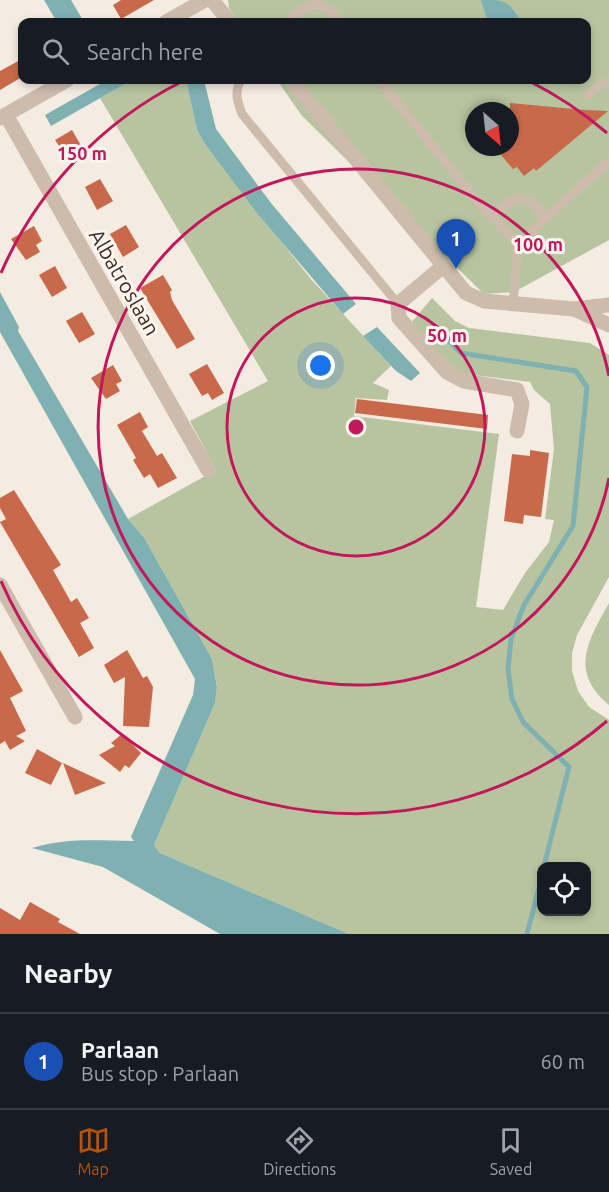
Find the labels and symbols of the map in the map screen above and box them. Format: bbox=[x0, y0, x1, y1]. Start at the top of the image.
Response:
north arrow bbox=[465, 102, 519, 156]
text: 150 m bbox=[57, 143, 107, 163]
pin: 1 bbox=[436, 220, 476, 269]
street label: Albatroslaan bbox=[85, 224, 165, 340]
text: 100 m bbox=[513, 234, 563, 254]
text: 50 m bbox=[427, 325, 467, 345]
your location bbox=[306, 351, 335, 380]
centre of rings bbox=[346, 417, 366, 437]

